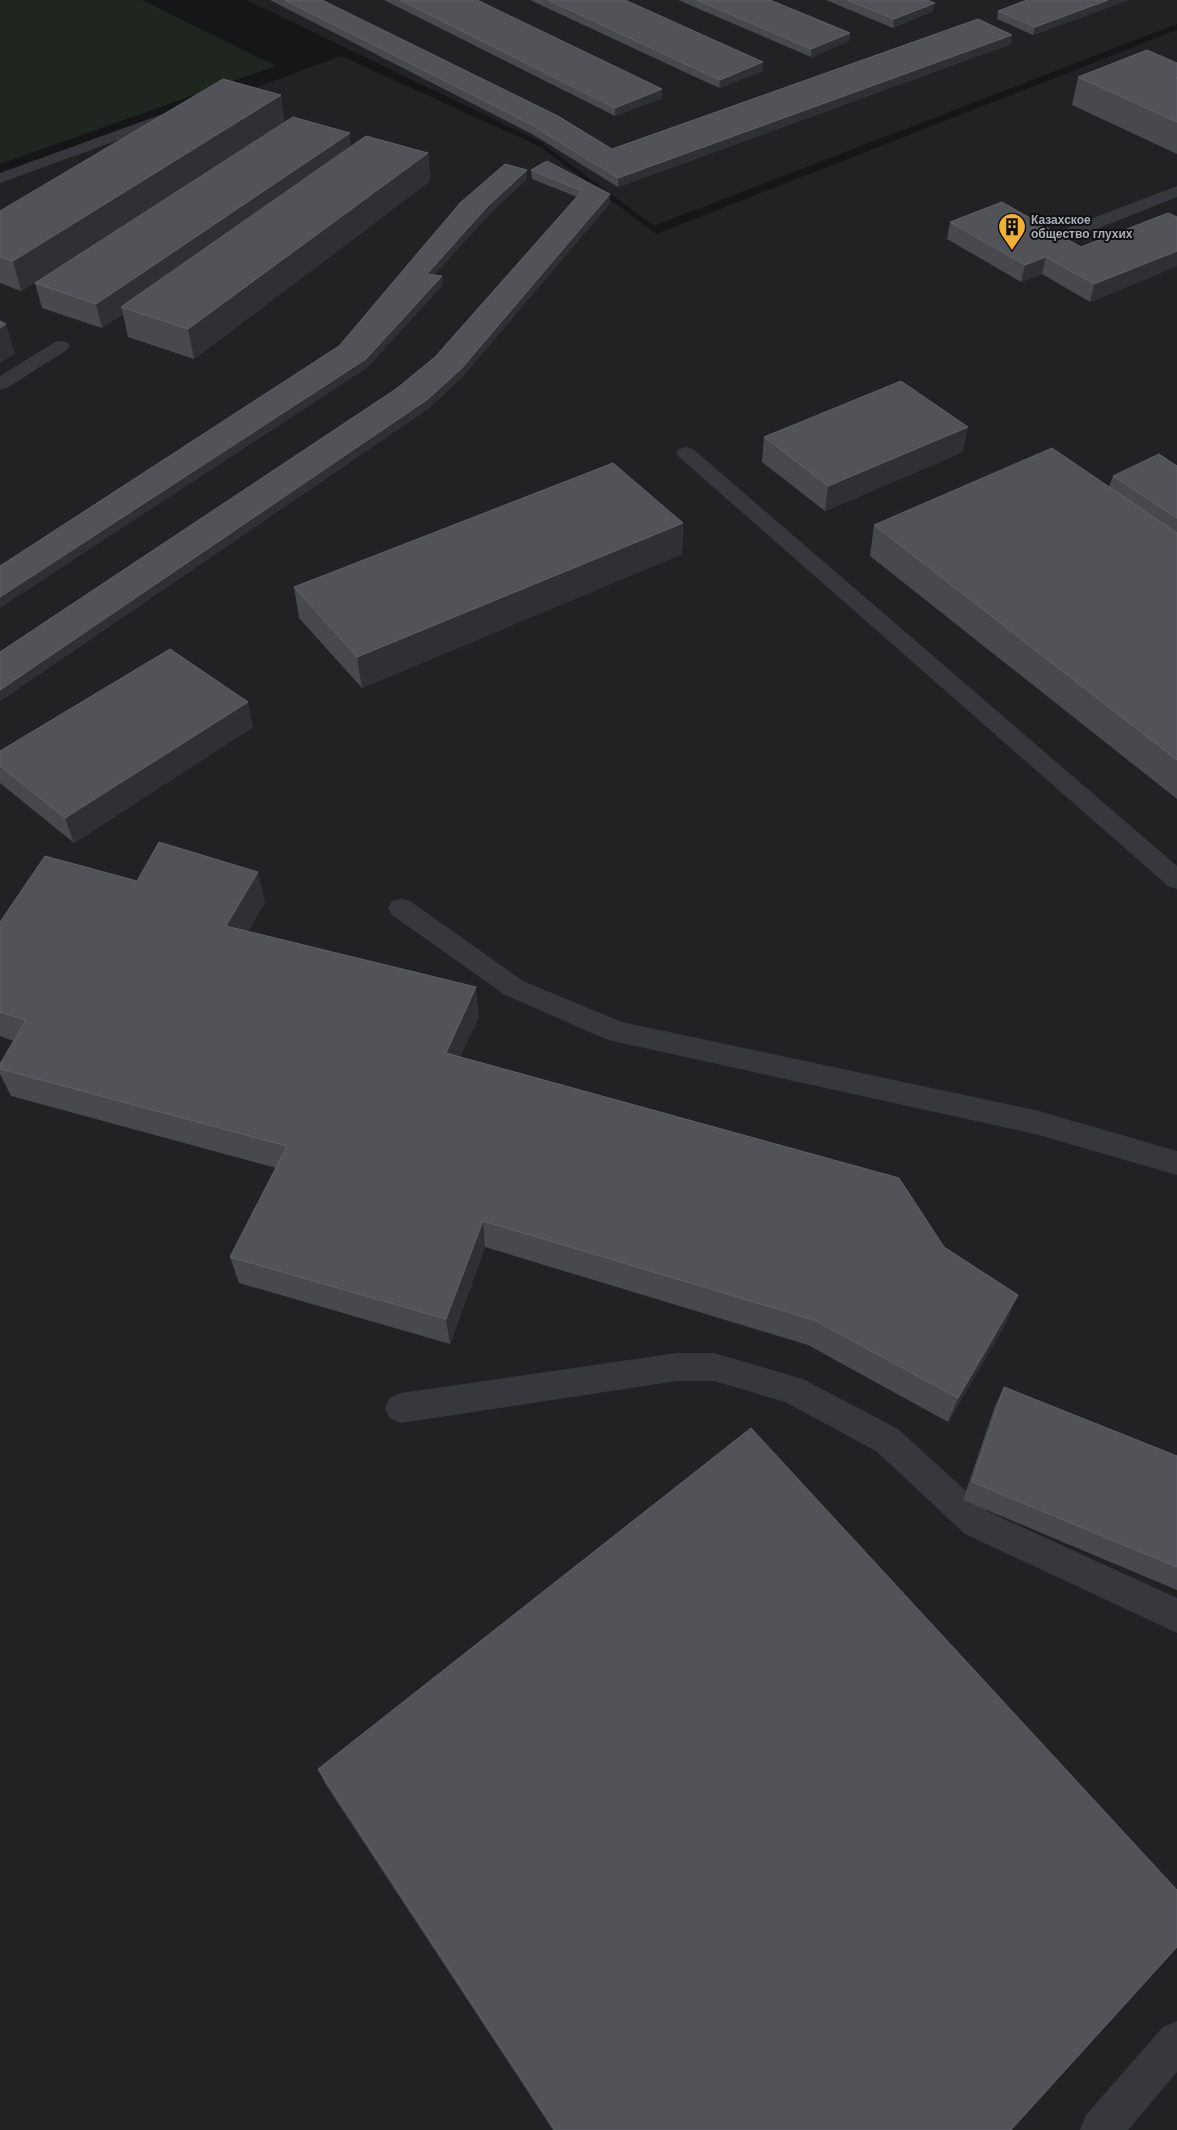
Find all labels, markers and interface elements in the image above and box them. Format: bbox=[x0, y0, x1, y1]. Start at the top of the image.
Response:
building icon: Казахское общество глухих bbox=[997, 212, 1027, 251]
place label: Казахское общество глухих bbox=[1031, 213, 1133, 241]

